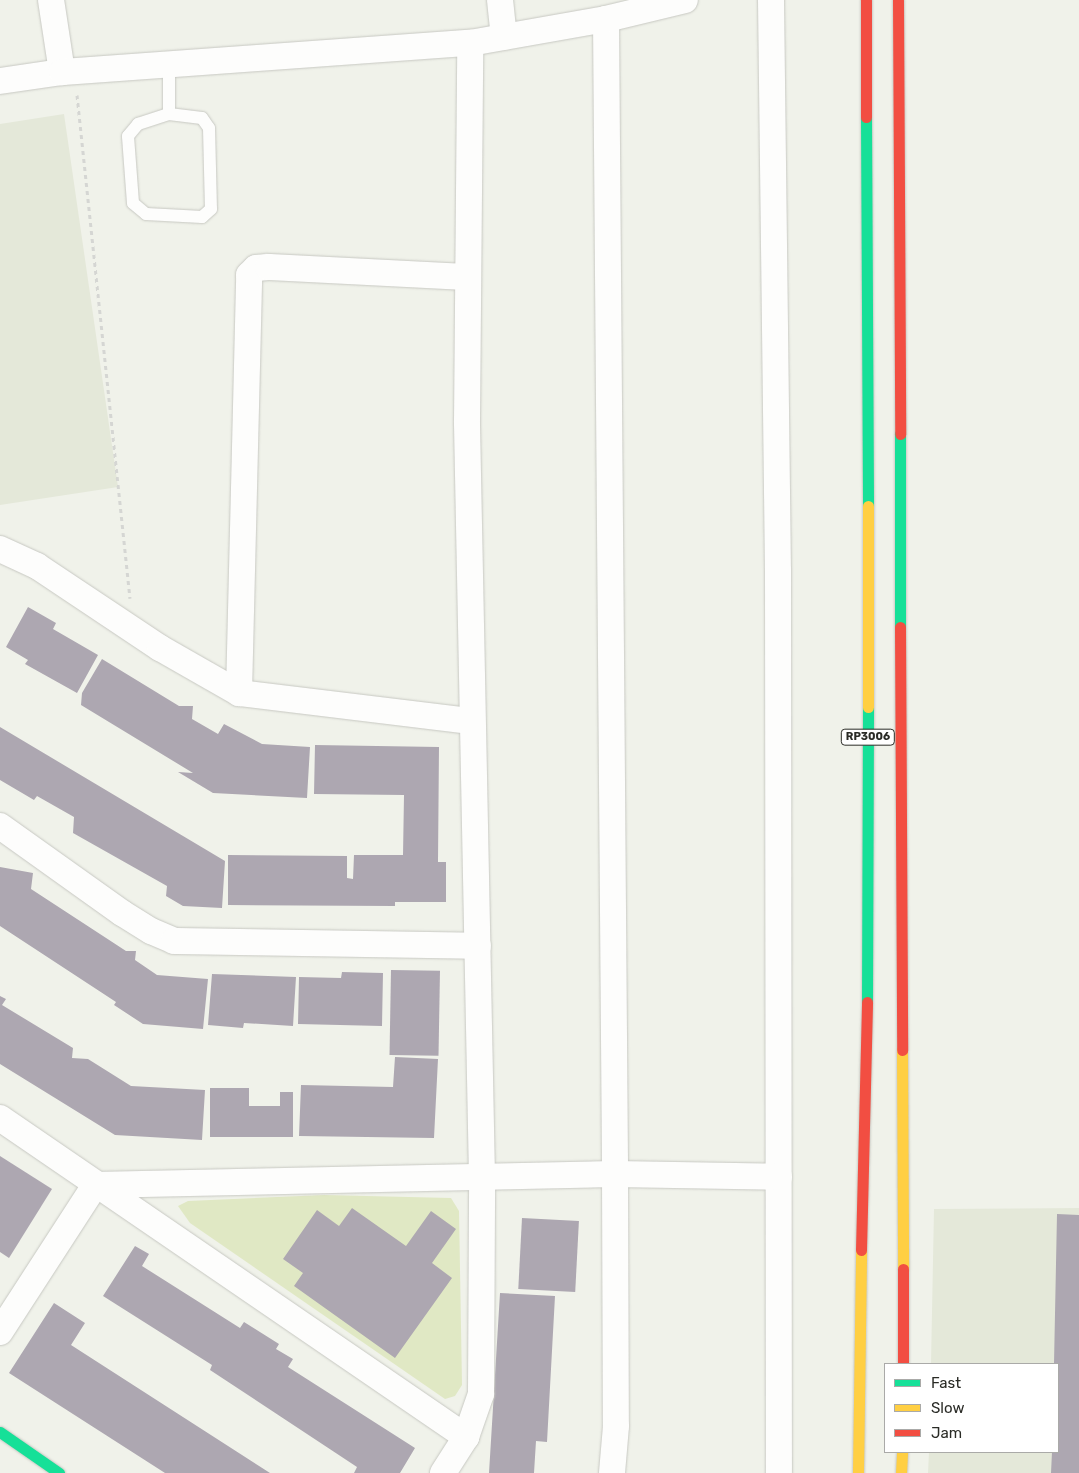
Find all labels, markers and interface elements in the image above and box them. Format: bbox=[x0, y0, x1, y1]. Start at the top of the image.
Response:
road number: RP3006 bbox=[840, 729, 896, 746]
legend bbox=[884, 1363, 1059, 1453]
text: Fast bbox=[931, 1374, 961, 1392]
text: Slow bbox=[931, 1399, 964, 1417]
text: Jam bbox=[931, 1424, 962, 1442]

